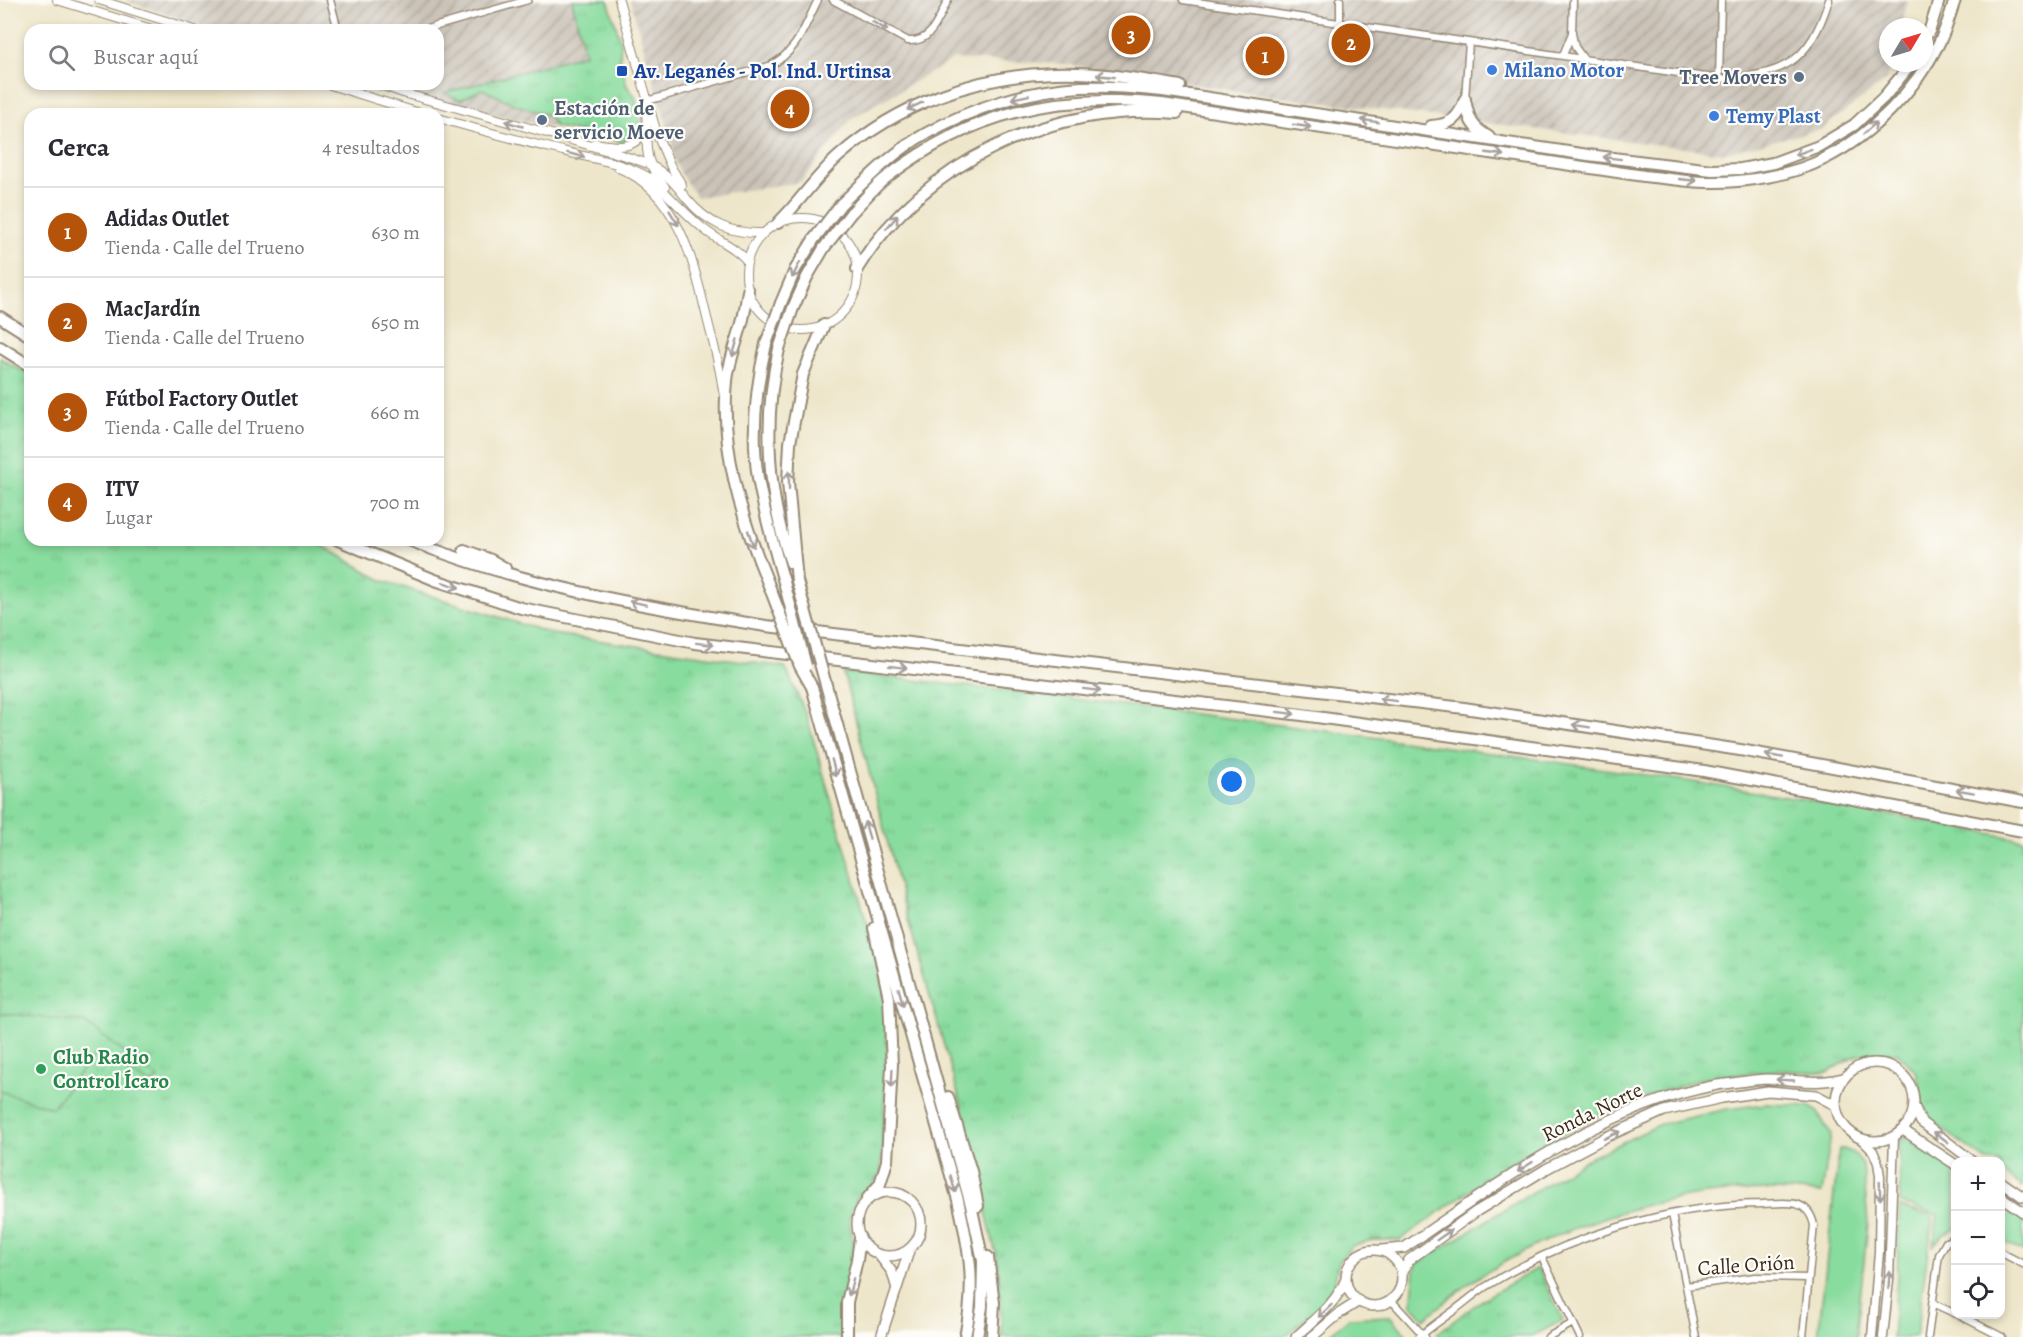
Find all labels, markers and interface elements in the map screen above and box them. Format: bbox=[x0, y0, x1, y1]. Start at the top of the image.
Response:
pin: 3 bbox=[1112, 12, 1150, 57]
north arrow bbox=[1879, 18, 1933, 72]
one-way arrow bbox=[871, 20, 888, 32]
pin: 2 bbox=[1332, 20, 1370, 66]
search box bbox=[24, 24, 444, 90]
pin: 1 bbox=[1246, 34, 1284, 78]
icon: search bbox=[45, 41, 78, 74]
text: Buscar aquí bbox=[93, 42, 199, 72]
place label: Milano Motor bbox=[1504, 56, 1625, 84]
place label: Av. Leganés - Pol. Ind. Urtinsa bbox=[633, 57, 892, 85]
marker: Milano Motor bbox=[1485, 63, 1499, 77]
place label: Tree Movers bbox=[1680, 63, 1787, 91]
marker: Av. Leganés - Pol. Ind. Urtinsa bbox=[615, 64, 629, 78]
one-way arrow bbox=[1096, 70, 1115, 81]
marker: Tree Movers bbox=[1792, 70, 1806, 84]
pin: 4 bbox=[770, 86, 810, 132]
one-way arrow bbox=[1011, 92, 1030, 103]
place label: Estación de servicio Moeve bbox=[554, 94, 684, 146]
one-way arrow bbox=[906, 101, 924, 113]
place label: Temy Plast bbox=[1726, 102, 1821, 130]
marker: Temy Plast bbox=[1707, 109, 1721, 123]
marker: Estación de servicio Moeve bbox=[535, 113, 549, 127]
one-way arrow bbox=[1360, 115, 1380, 126]
one-way arrow bbox=[505, 118, 524, 129]
one-way arrow bbox=[1292, 121, 1311, 132]
one-way arrow bbox=[1862, 121, 1877, 135]
text: Cerca bbox=[48, 130, 110, 165]
text: 4 resultados bbox=[322, 134, 420, 161]
one-way arrow bbox=[1794, 147, 1813, 158]
one-way arrow bbox=[566, 149, 585, 161]
one-way arrow bbox=[1485, 149, 1504, 160]
one-way arrow bbox=[1602, 152, 1622, 163]
one-way arrow bbox=[1678, 175, 1698, 186]
text: Adidas Outlet bbox=[105, 204, 229, 234]
one-way arrow bbox=[668, 209, 680, 226]
one-way arrow bbox=[885, 215, 899, 230]
text: 1 bbox=[64, 219, 71, 246]
text: 630 m bbox=[371, 219, 420, 246]
text: Tienda · Calle del Trueno bbox=[105, 234, 305, 261]
one-way arrow bbox=[790, 261, 802, 278]
text: MacJardín bbox=[105, 294, 200, 324]
text: 2 bbox=[63, 309, 72, 336]
text: 650 m bbox=[371, 309, 420, 336]
text: Tienda · Calle del Trueno bbox=[105, 324, 305, 351]
one-way arrow bbox=[729, 338, 740, 357]
text: Fútbol Factory Outlet bbox=[105, 384, 298, 414]
text: 3 bbox=[63, 399, 72, 426]
text: 660 m bbox=[370, 399, 420, 426]
text: Tienda · Calle del Trueno bbox=[105, 414, 305, 441]
one-way arrow bbox=[783, 471, 795, 491]
text: ITV bbox=[105, 474, 139, 504]
text: 4 bbox=[63, 489, 72, 516]
text: 700 m bbox=[370, 489, 420, 516]
text: Lugar bbox=[105, 504, 153, 531]
one-way arrow bbox=[746, 529, 757, 548]
one-way arrow bbox=[441, 581, 460, 592]
one-way arrow bbox=[629, 597, 649, 608]
one-way arrow bbox=[694, 639, 714, 650]
one-way arrow bbox=[888, 662, 908, 673]
one-way arrow bbox=[1082, 685, 1101, 696]
one-way arrow bbox=[1378, 694, 1398, 705]
one-way arrow bbox=[1275, 708, 1295, 719]
one-way arrow bbox=[1572, 720, 1591, 731]
one-way arrow bbox=[1764, 750, 1784, 761]
one-way arrow bbox=[829, 758, 841, 777]
your location bbox=[1217, 767, 1246, 796]
one-way arrow bbox=[1956, 785, 1976, 796]
one-way arrow bbox=[860, 821, 872, 840]
one-way arrow bbox=[896, 987, 907, 1006]
place label: Club Radio Control Ícaro bbox=[53, 1043, 169, 1095]
marker: Club Radio Control Ícaro bbox=[34, 1062, 48, 1076]
one-way arrow bbox=[886, 1067, 897, 1087]
one-way arrow bbox=[1776, 1075, 1796, 1086]
street label: Ronda Norte bbox=[1537, 1076, 1647, 1148]
one-way arrow bbox=[1602, 1128, 1620, 1140]
one-way arrow bbox=[1933, 1130, 1949, 1143]
map controls bbox=[1951, 1157, 2005, 1319]
button: + bbox=[1951, 1157, 2005, 1211]
one-way arrow bbox=[1516, 1161, 1533, 1174]
one-way arrow bbox=[948, 1175, 959, 1194]
one-way arrow bbox=[1874, 1181, 1886, 1201]
button: − bbox=[1951, 1211, 2005, 1265]
one-way arrow bbox=[1436, 1229, 1452, 1241]
street label: Calle Orión bbox=[1697, 1248, 1795, 1282]
button: locate bbox=[1951, 1265, 2005, 1319]
one-way arrow bbox=[1883, 1270, 1894, 1290]
one-way arrow bbox=[844, 1277, 856, 1296]
one-way arrow bbox=[1317, 1303, 1332, 1318]

